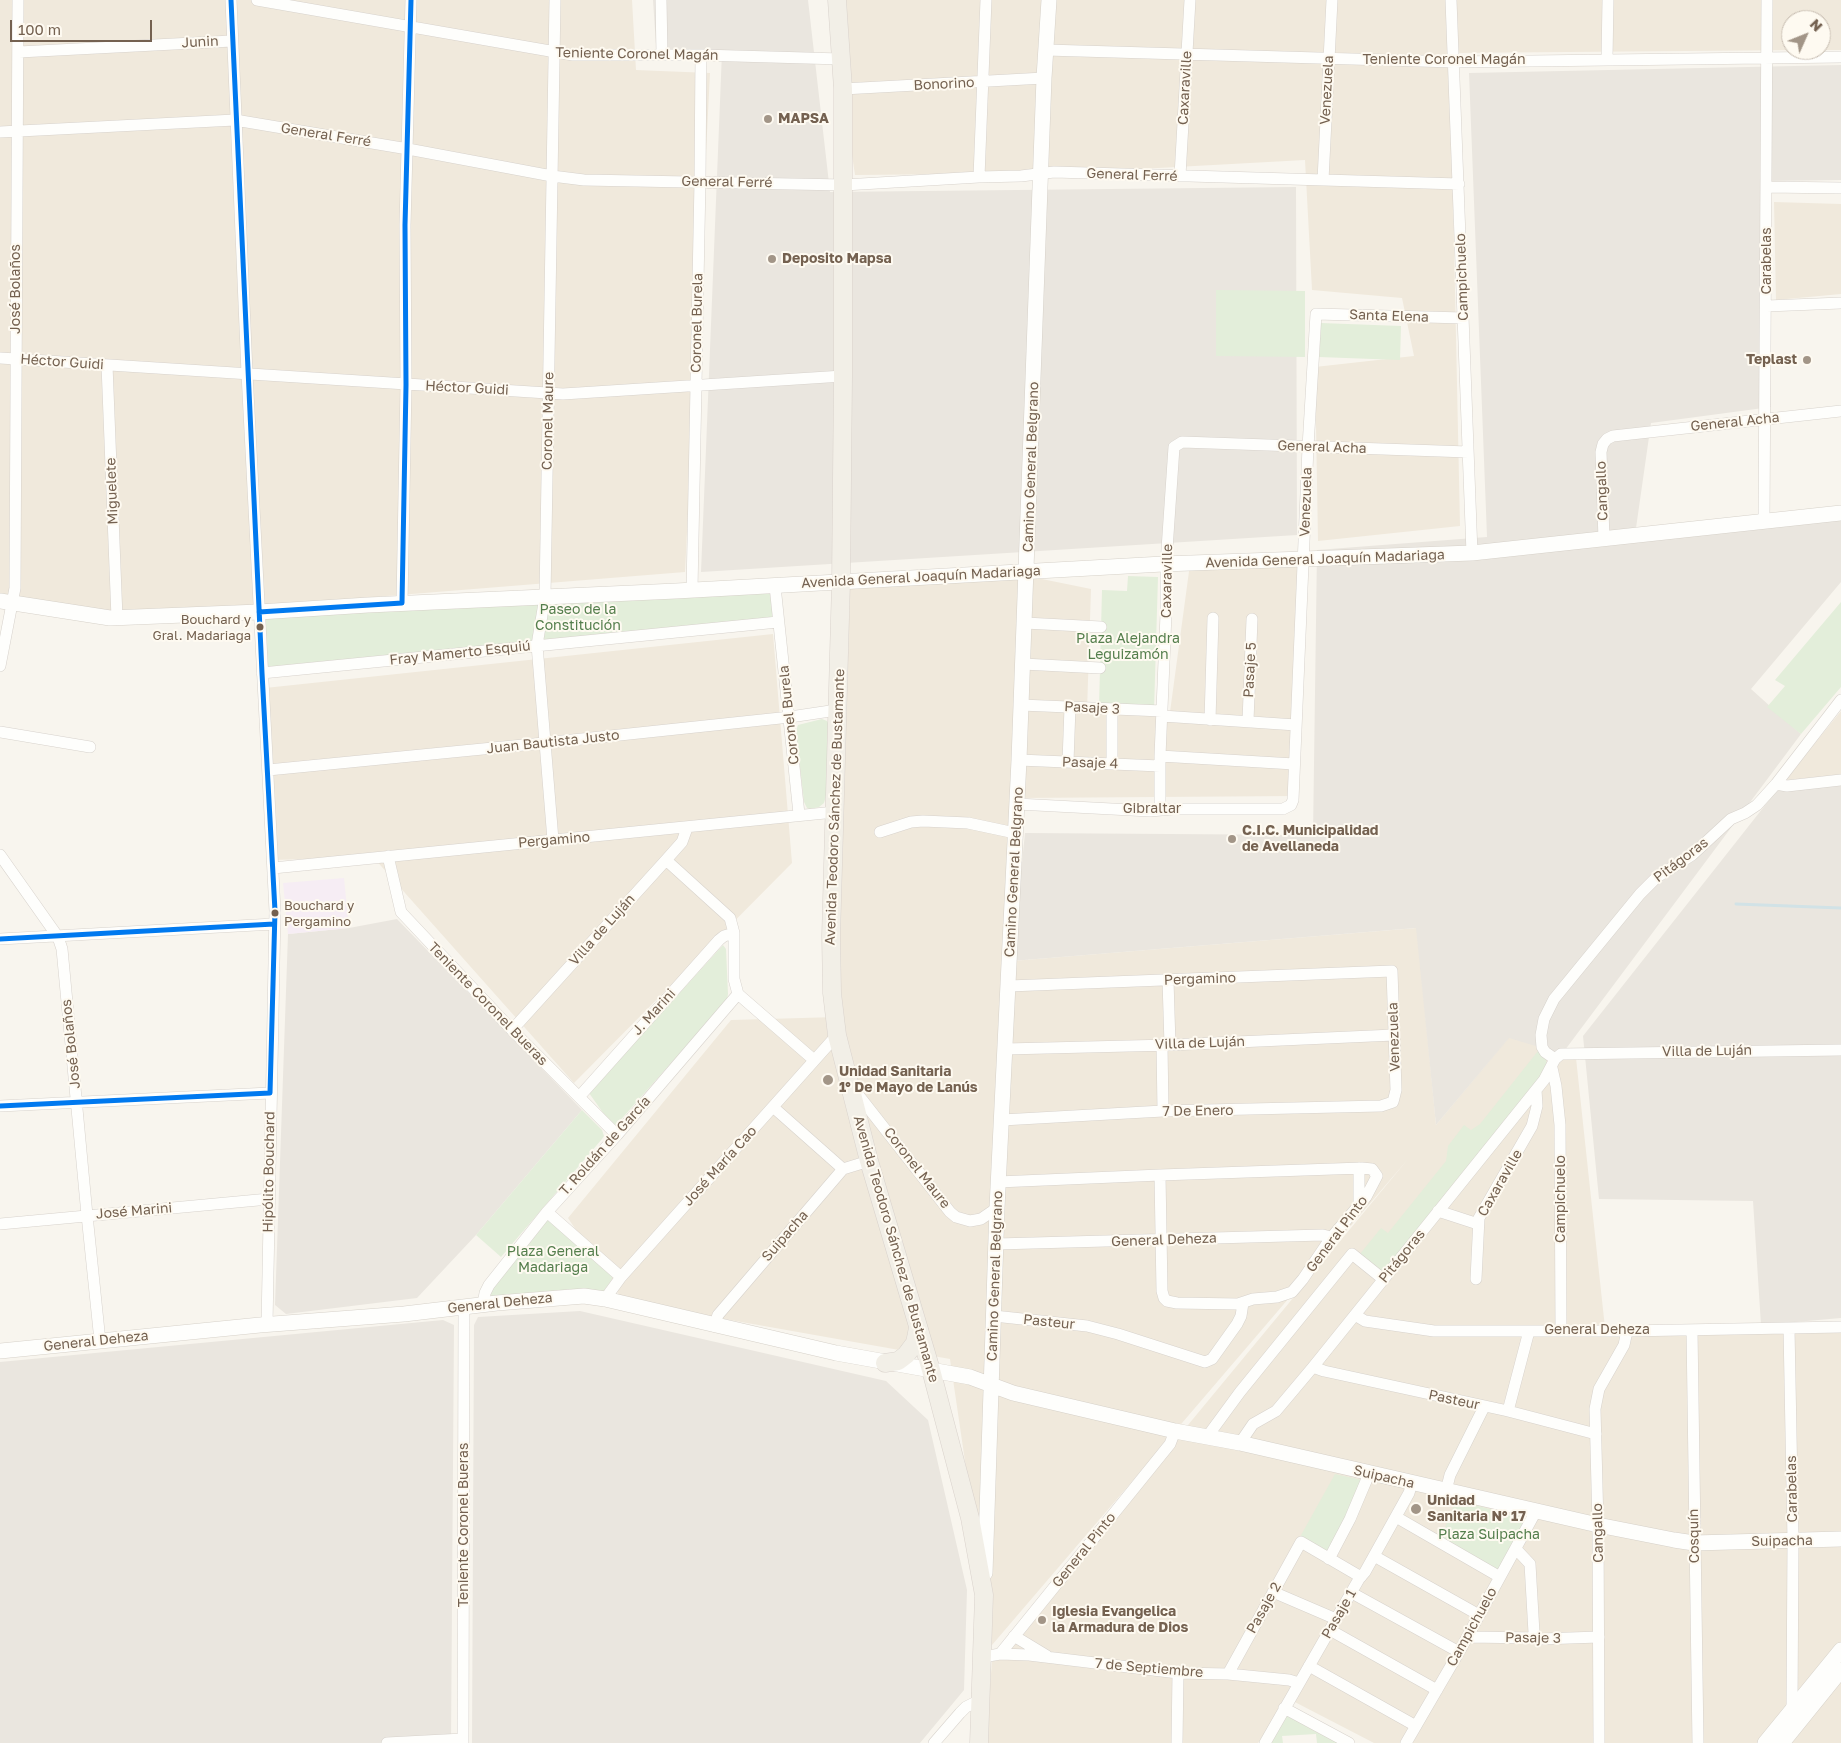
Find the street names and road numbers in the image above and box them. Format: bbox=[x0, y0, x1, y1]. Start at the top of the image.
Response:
street label: Junin bbox=[181, 33, 219, 51]
street label: Teniente Coronel Magán bbox=[555, 44, 719, 64]
street label: Caxaraville bbox=[1175, 50, 1195, 126]
street label: Teniente Coronel Magán bbox=[1362, 52, 1526, 68]
street label: Venezuela bbox=[1317, 55, 1337, 125]
street label: Bonorino bbox=[913, 74, 975, 94]
street label: General Ferré bbox=[280, 120, 372, 150]
street label: General Ferré bbox=[1086, 165, 1178, 185]
street label: General Ferré bbox=[681, 173, 773, 191]
street label: Carabelas bbox=[1759, 227, 1775, 295]
street label: Campichuelo bbox=[1452, 233, 1472, 321]
street label: José Bolaños bbox=[8, 244, 24, 334]
street label: Coronel Burela bbox=[688, 273, 706, 373]
street label: Santa Elena bbox=[1349, 306, 1429, 326]
street label: Héctor Guidi bbox=[20, 351, 104, 373]
street label: Coronel Maure bbox=[539, 372, 557, 470]
street label: Héctor Guidi bbox=[425, 377, 509, 399]
street label: Camino General Belgrano bbox=[1020, 381, 1042, 553]
street label: General Acha bbox=[1690, 409, 1780, 435]
street label: General Acha bbox=[1277, 437, 1367, 457]
street label: Miguelete bbox=[102, 457, 122, 525]
street label: Cangallo bbox=[1593, 461, 1611, 521]
street label: Venezuela bbox=[1296, 467, 1316, 537]
street label: Caxaraville bbox=[1158, 544, 1176, 618]
street label: Avenida General Joaquín Madariaga bbox=[1205, 546, 1445, 572]
street label: Avenida General Joaquín Madariaga bbox=[801, 562, 1041, 592]
street label: Fray Mamerto Esquiú bbox=[389, 637, 531, 669]
street label: Pasaje 5 bbox=[1240, 642, 1260, 698]
street label: Coronel Burela bbox=[775, 664, 803, 766]
street label: Avenida Teodoro Sánchez de Bustamante bbox=[822, 668, 848, 946]
street label: Pasaje 3 bbox=[1064, 698, 1120, 718]
street label: Juan Bautista Justo bbox=[486, 727, 620, 757]
street label: Pasaje 4 bbox=[1062, 754, 1118, 772]
street label: Camino General Belgrano bbox=[1001, 786, 1027, 958]
street label: Gibraltar bbox=[1123, 801, 1181, 817]
street label: Pergamino bbox=[517, 828, 591, 852]
street label: Pitágoras bbox=[1650, 834, 1712, 886]
street label: Villa de Luján bbox=[566, 891, 638, 969]
street label: Teniente Coronel Bueras bbox=[425, 939, 551, 1069]
street label: Pergamino bbox=[1164, 969, 1236, 989]
street label: J. Marini bbox=[629, 985, 679, 1039]
street label: José Bolaños bbox=[58, 998, 84, 1090]
street label: Venezuela bbox=[1384, 1002, 1404, 1072]
street label: Villa de Luján bbox=[1155, 1033, 1245, 1053]
street label: Villa de Luján bbox=[1662, 1042, 1752, 1060]
street label: T. Roldán de García bbox=[556, 1093, 654, 1199]
street label: 7 De Enero bbox=[1162, 1102, 1234, 1120]
street label: Hipólito Bouchard bbox=[260, 1111, 278, 1233]
street label: Avenida Teodoro Sánchez de Bustamante bbox=[850, 1114, 942, 1384]
street label: José María Cao bbox=[680, 1123, 760, 1209]
street label: Coronel Maure bbox=[880, 1124, 954, 1212]
street label: Caxaraville bbox=[1474, 1147, 1526, 1219]
street label: Campichuelo bbox=[1553, 1155, 1569, 1243]
street label: Camino General Belgrano bbox=[984, 1190, 1006, 1362]
street label: General Pinto bbox=[1303, 1192, 1371, 1276]
street label: José Marini bbox=[95, 1199, 173, 1223]
street label: Suipacha bbox=[758, 1207, 812, 1265]
street label: Pitágoras bbox=[1375, 1226, 1429, 1286]
street label: General Deheza bbox=[1111, 1230, 1217, 1250]
street label: General Deheza bbox=[447, 1289, 553, 1317]
street label: Pasteur bbox=[1022, 1311, 1076, 1333]
street label: General Deheza bbox=[1544, 1322, 1650, 1338]
street label: General Deheza bbox=[43, 1327, 149, 1355]
street label: Pasteur bbox=[1427, 1386, 1481, 1414]
street label: Teniente Coronel Bueras bbox=[456, 1443, 472, 1607]
street label: Carabelas bbox=[1783, 1455, 1801, 1523]
street label: Suipacha bbox=[1352, 1462, 1416, 1492]
street label: Cangallo bbox=[1589, 1503, 1607, 1563]
street label: Cosquín bbox=[1685, 1508, 1703, 1564]
street label: General Pinto bbox=[1049, 1509, 1119, 1591]
street label: Suipacha bbox=[1751, 1532, 1813, 1550]
street label: Pasaje 2 bbox=[1243, 1580, 1285, 1636]
street label: Campichuelo bbox=[1443, 1585, 1501, 1669]
street label: Pasaje 1 bbox=[1318, 1586, 1360, 1642]
street label: Pasaje 3 bbox=[1505, 1629, 1561, 1647]
street label: 7 de Septiembre bbox=[1094, 1655, 1204, 1681]

